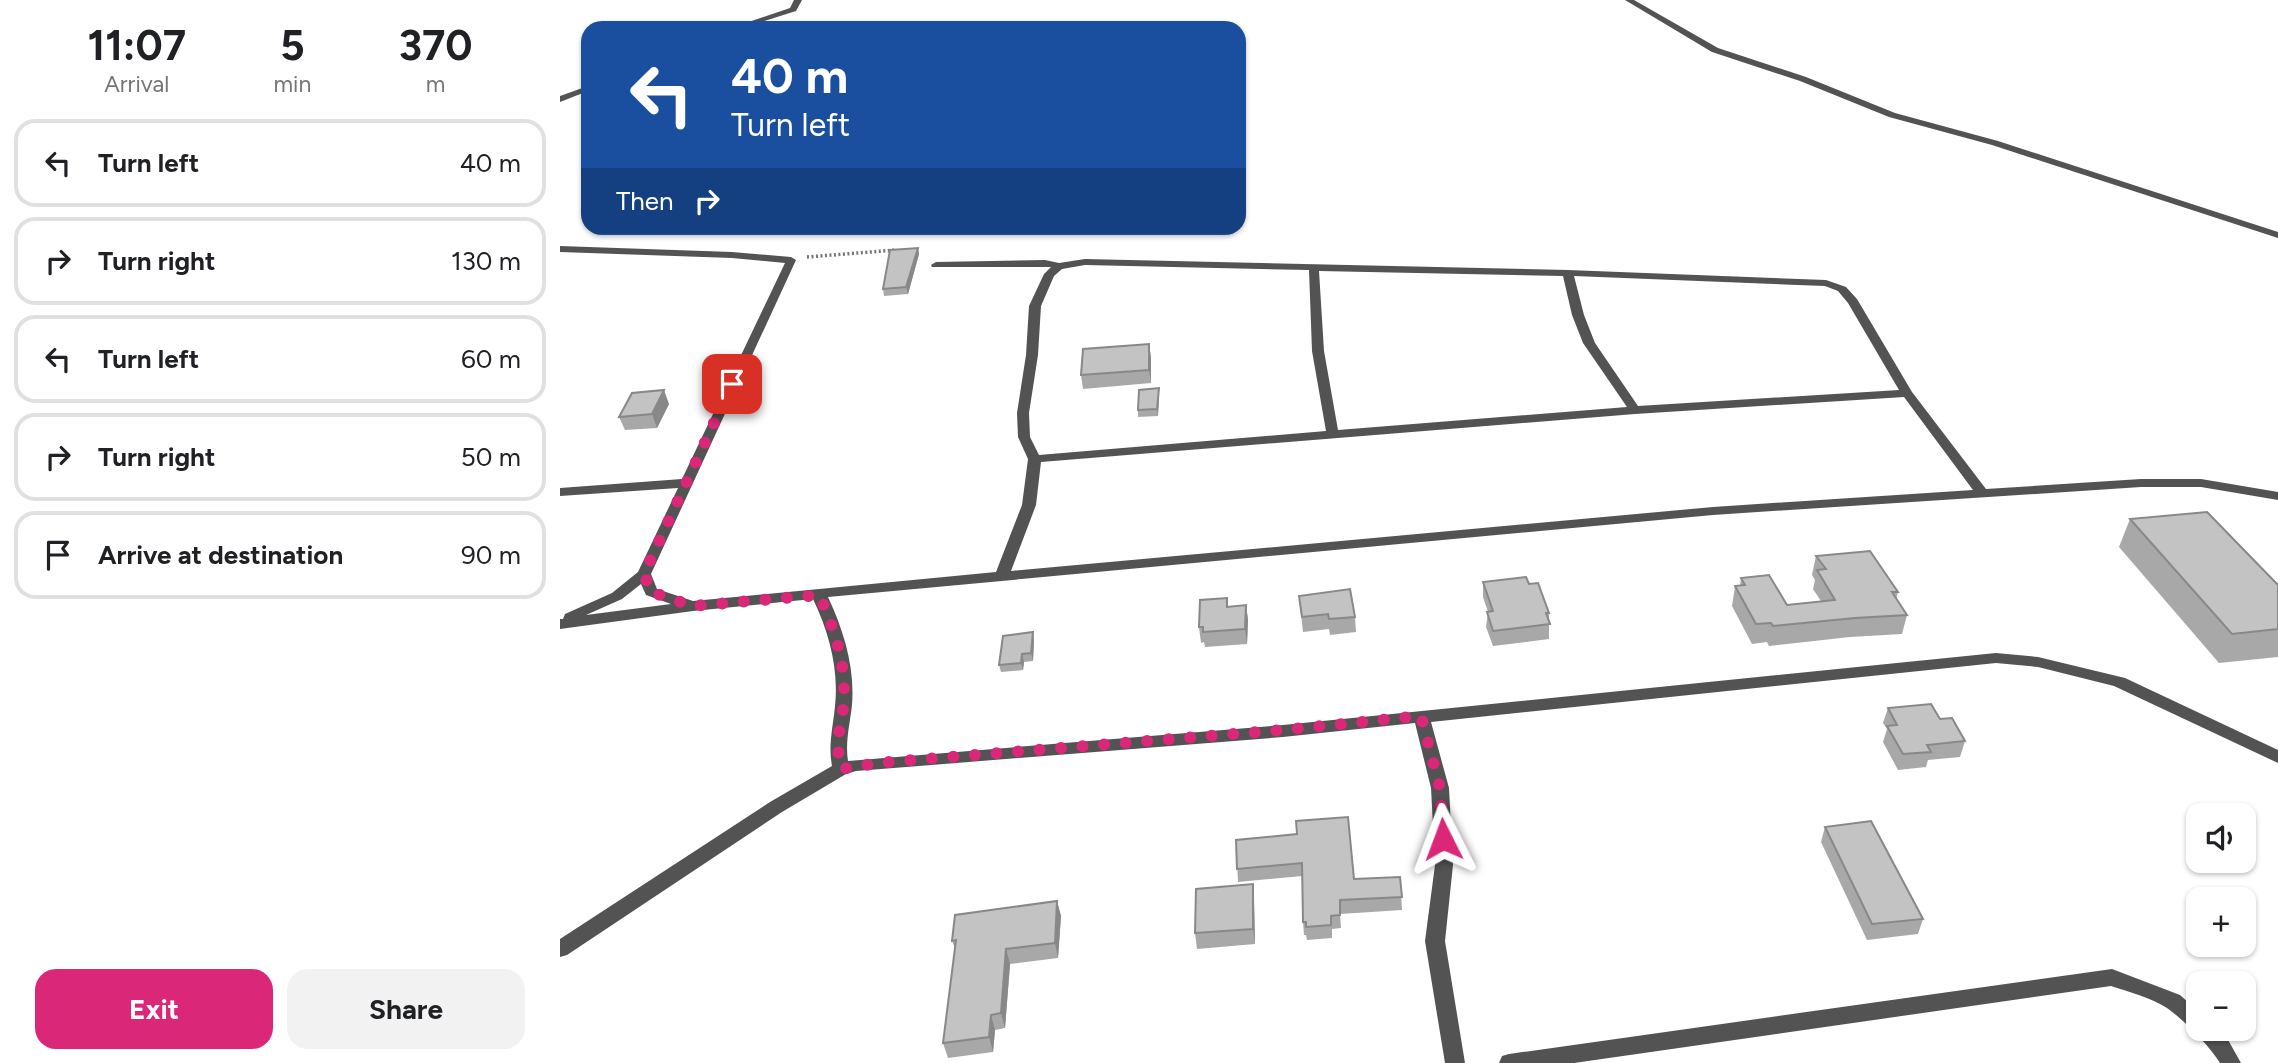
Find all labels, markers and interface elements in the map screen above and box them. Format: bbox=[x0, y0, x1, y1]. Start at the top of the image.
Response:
text: 11:07 bbox=[87, 20, 186, 71]
text: 5 bbox=[280, 20, 305, 71]
text: 370 bbox=[399, 20, 473, 71]
text: 40 m bbox=[731, 46, 848, 105]
icon: left bbox=[616, 49, 707, 140]
text: Arrival bbox=[104, 70, 169, 98]
text: min bbox=[273, 70, 311, 98]
text: m bbox=[426, 70, 445, 98]
text: Turn left bbox=[731, 106, 850, 144]
icon: left bbox=[39, 144, 77, 182]
text: Turn left bbox=[98, 147, 199, 179]
text: 40 m bbox=[460, 147, 521, 179]
icon: right bbox=[688, 182, 726, 220]
text: Then bbox=[616, 185, 674, 217]
icon: right bbox=[39, 242, 77, 280]
text: Turn right bbox=[98, 245, 215, 277]
text: 130 m bbox=[451, 245, 521, 277]
icon: left bbox=[39, 340, 77, 378]
text: Turn left bbox=[98, 343, 199, 375]
text: 60 m bbox=[461, 343, 521, 375]
pin bbox=[702, 354, 762, 414]
icon: arrive bbox=[713, 365, 751, 403]
icon: right bbox=[39, 438, 77, 476]
text: Turn right bbox=[98, 441, 215, 473]
text: 50 m bbox=[461, 441, 521, 473]
icon: arrive bbox=[39, 536, 77, 574]
text: Arrive at destination bbox=[98, 539, 343, 571]
text: 90 m bbox=[461, 539, 521, 571]
position arrow bbox=[1406, 802, 1480, 876]
map controls bbox=[2186, 803, 2256, 1041]
button: sound bbox=[2186, 803, 2256, 873]
button: + bbox=[2186, 887, 2256, 957]
button: Exit bbox=[35, 969, 273, 1049]
button: Share bbox=[287, 969, 525, 1049]
button: − bbox=[2186, 971, 2256, 1041]

